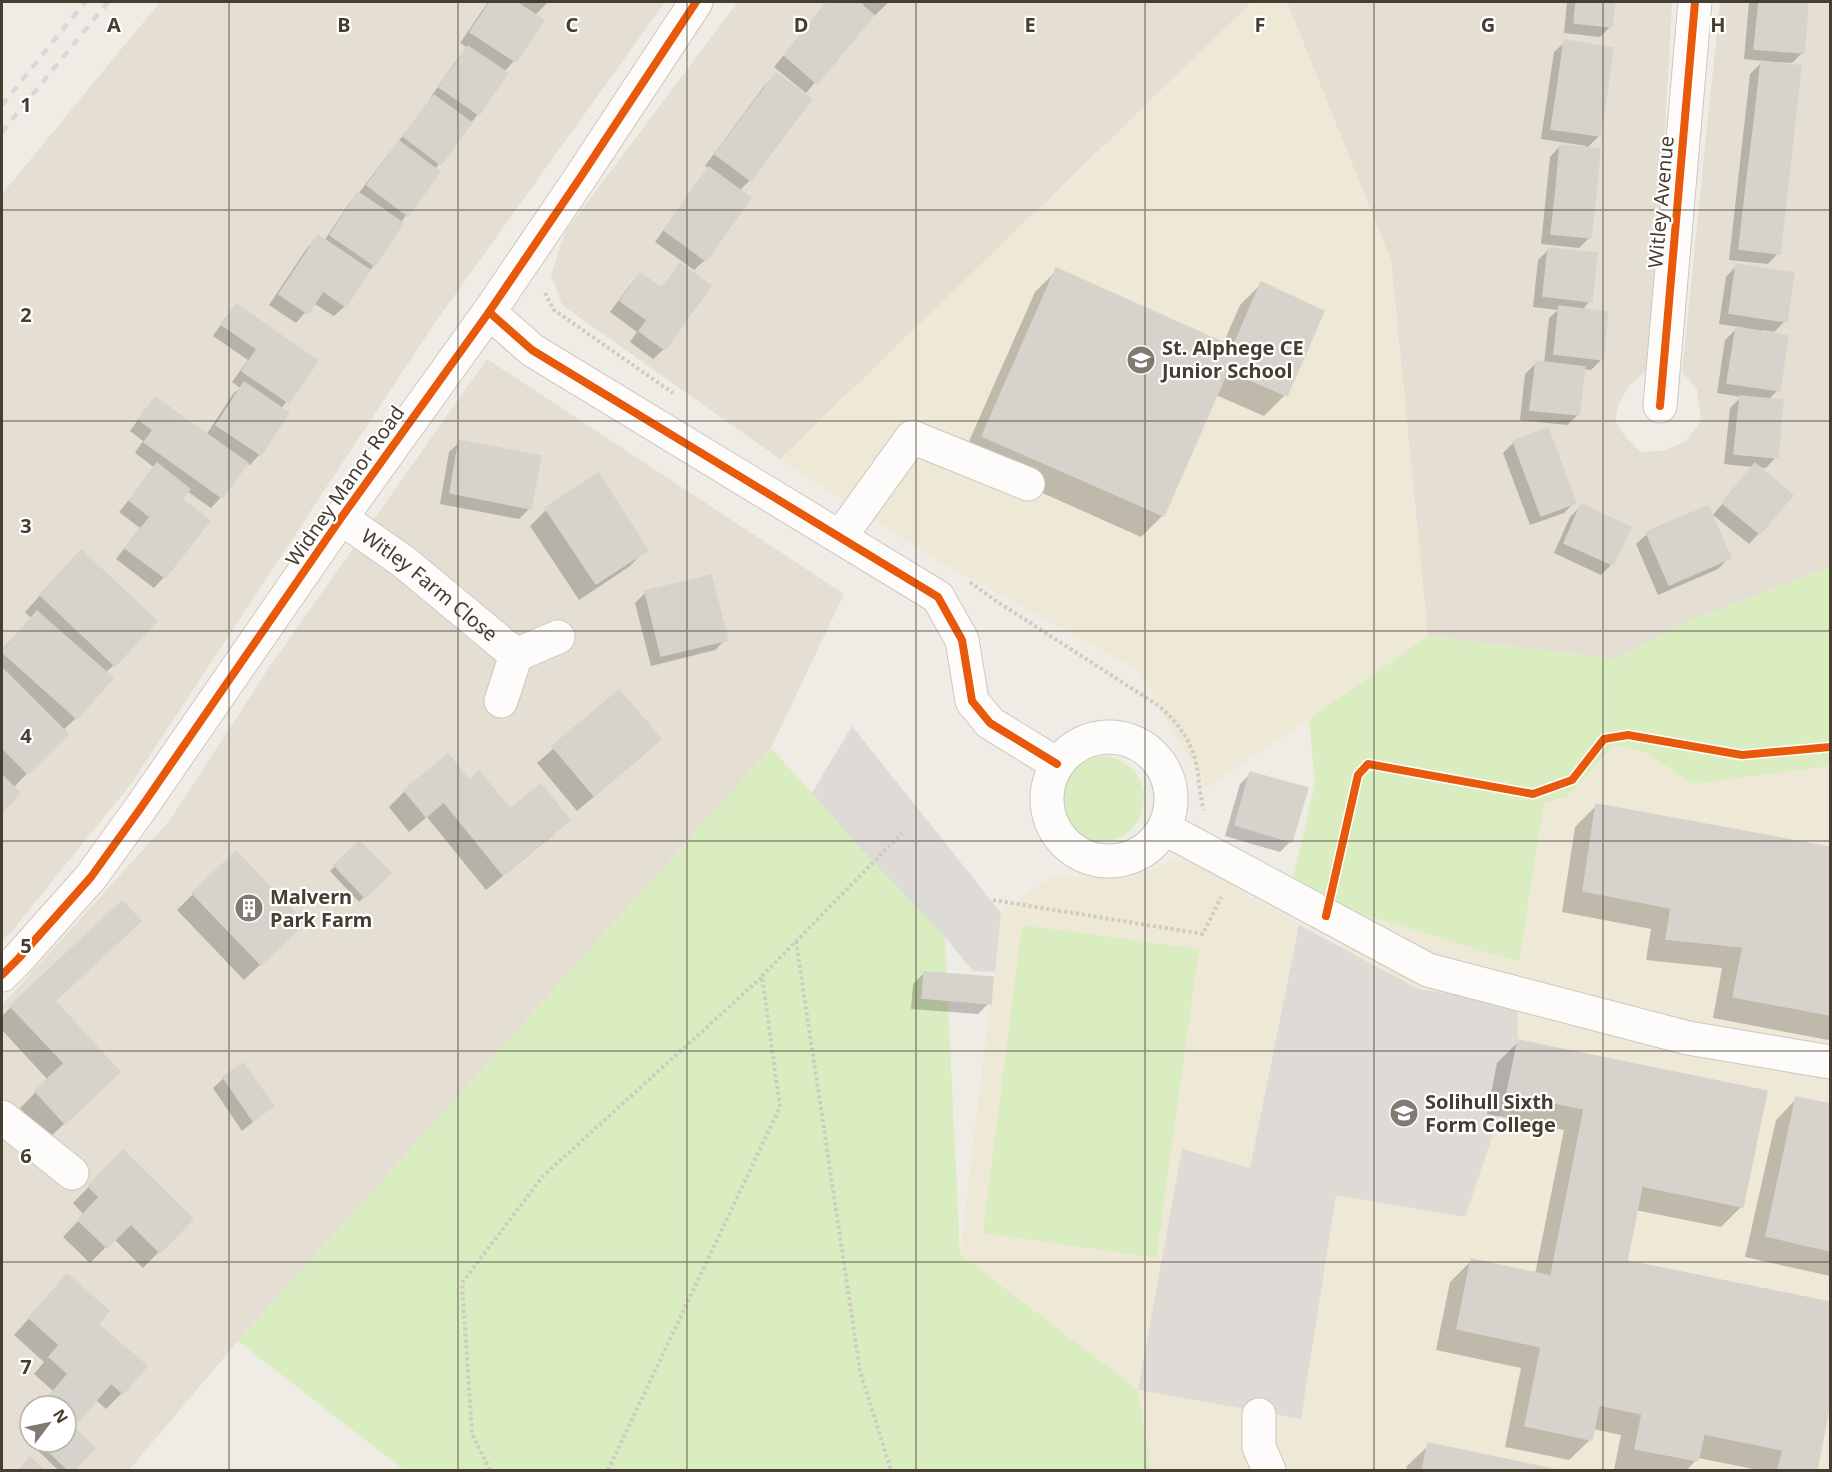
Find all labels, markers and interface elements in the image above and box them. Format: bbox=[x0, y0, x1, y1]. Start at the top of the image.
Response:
text: A bbox=[107, 11, 121, 38]
text: B bbox=[337, 11, 351, 38]
text: C bbox=[566, 11, 579, 38]
text: D bbox=[794, 11, 808, 38]
text: E bbox=[1024, 11, 1036, 38]
text: F bbox=[1255, 11, 1265, 38]
text: G bbox=[1481, 11, 1495, 38]
text: H bbox=[1710, 11, 1726, 38]
text: 1 bbox=[20, 91, 32, 118]
street label: Witley Avenue bbox=[1641, 135, 1680, 269]
text: 2 bbox=[20, 301, 32, 328]
place label: St. Alphege CE Junior School bbox=[1160, 334, 1304, 384]
school or university icon: St. Alphege CE Junior School bbox=[1125, 344, 1157, 376]
street label: Widney Manor Road bbox=[279, 400, 410, 571]
text: 3 bbox=[20, 512, 32, 539]
street label: Witley Farm Close bbox=[356, 522, 503, 647]
text: 4 bbox=[20, 722, 32, 749]
place label: Malvern Park Farm bbox=[270, 883, 372, 933]
building icon: Malvern Park Farm bbox=[233, 892, 265, 924]
text: 5 bbox=[20, 932, 32, 959]
place label: Solihull Sixth Form College bbox=[1425, 1088, 1556, 1138]
school or university icon: Solihull Sixth Form College bbox=[1388, 1097, 1420, 1129]
text: 6 bbox=[20, 1142, 32, 1169]
text: 7 bbox=[20, 1353, 32, 1380]
north arrow bbox=[18, 1394, 78, 1454]
text: N bbox=[48, 1405, 73, 1427]

